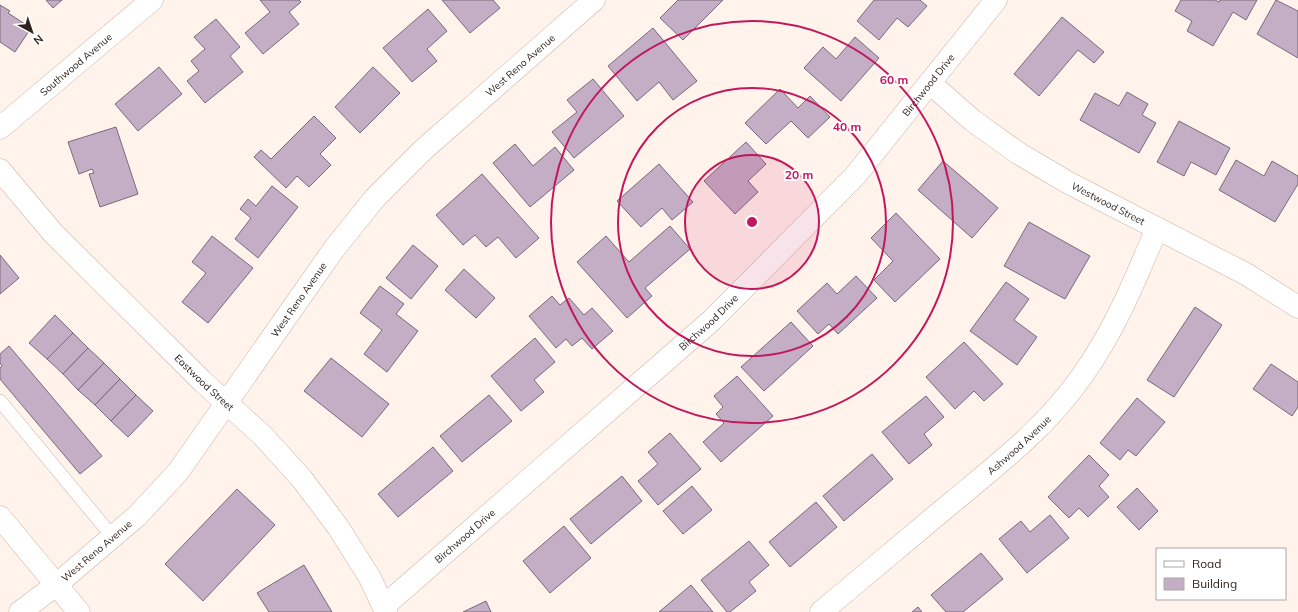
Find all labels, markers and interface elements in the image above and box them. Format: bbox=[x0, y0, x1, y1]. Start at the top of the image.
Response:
north arrow bbox=[12, 12, 52, 52]
street label: Southwood Avenue bbox=[37, 30, 115, 99]
street label: West Reno Avenue bbox=[483, 31, 558, 99]
text: N bbox=[31, 32, 46, 48]
street label: Birchwood Drive bbox=[899, 51, 957, 119]
text: 60 m bbox=[880, 72, 908, 87]
text: 40 m bbox=[833, 119, 861, 134]
text: 20 m bbox=[785, 167, 813, 182]
street label: Westwood Street bbox=[1069, 179, 1147, 228]
centre of rings bbox=[745, 215, 759, 229]
street label: West Reno Avenue bbox=[268, 260, 330, 340]
street label: Birchwood Drive bbox=[676, 292, 741, 353]
street label: Eastwood Street bbox=[172, 352, 237, 414]
street label: Ashwood Avenue bbox=[985, 413, 1054, 478]
street label: Birchwood Drive bbox=[432, 506, 498, 566]
street label: West Reno Avenue bbox=[59, 517, 135, 585]
legend bbox=[1156, 548, 1286, 600]
text: Road bbox=[1192, 556, 1221, 571]
text: Building bbox=[1192, 576, 1237, 591]

